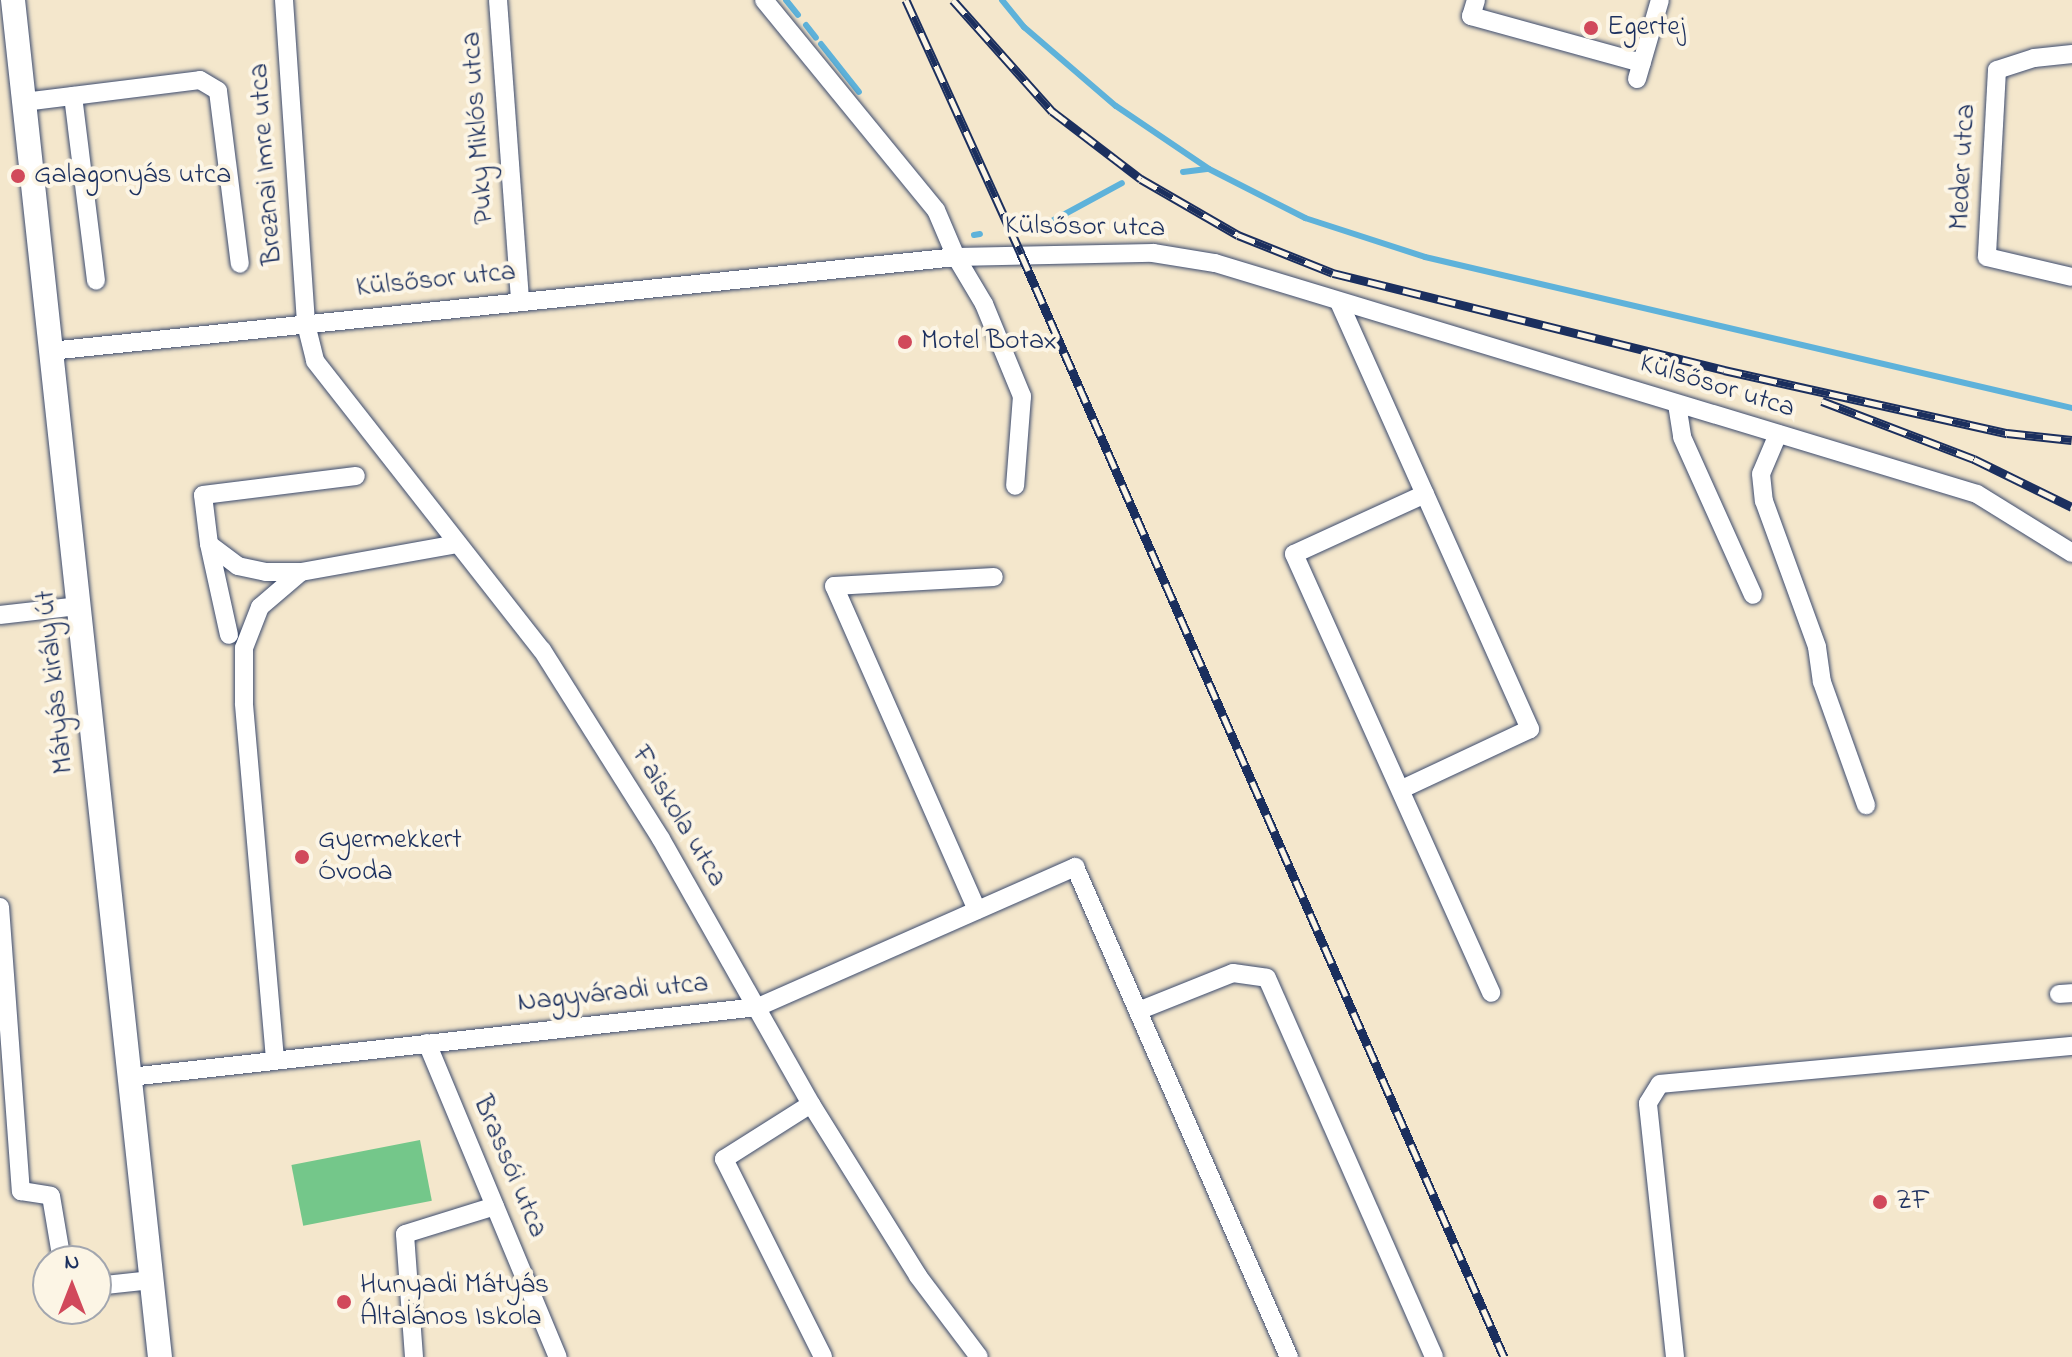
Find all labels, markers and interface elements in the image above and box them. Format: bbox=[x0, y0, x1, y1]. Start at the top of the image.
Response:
place label: Egertej bbox=[1607, 11, 1685, 45]
marker: Egertej bbox=[1582, 19, 1600, 37]
street label: Puky Miklós utca bbox=[456, 31, 502, 225]
street label: Breznai Imre utca bbox=[243, 62, 291, 266]
street label: Meder utca bbox=[1944, 103, 1984, 231]
place label: Galagonyás utca bbox=[34, 159, 231, 193]
marker: Galagonyás utca bbox=[9, 167, 27, 185]
street label: Külsősor utca bbox=[1005, 210, 1165, 246]
street label: Külsősor utca bbox=[354, 256, 518, 306]
place label: Motel Botax bbox=[921, 325, 1057, 359]
marker: Motel Botax bbox=[896, 333, 914, 351]
street label: Külsősor utca bbox=[1635, 347, 1799, 427]
street label: Mátyás király út bbox=[30, 589, 82, 775]
street label: Faiskola utca bbox=[623, 741, 733, 893]
place label: Gyermekkert Óvoda bbox=[318, 824, 462, 890]
marker: Gyermekkert Óvoda bbox=[293, 848, 311, 866]
street label: Nagyváradi utca bbox=[516, 967, 710, 1021]
street label: Brassói utca bbox=[464, 1091, 554, 1243]
place label: ZF bbox=[1896, 1185, 1930, 1219]
marker: ZF bbox=[1871, 1193, 1889, 1211]
north arrow bbox=[32, 1245, 112, 1325]
text: N bbox=[65, 1247, 79, 1279]
place label: Hunyadi Mátyás Általános Iskola bbox=[360, 1269, 549, 1335]
marker: Hunyadi Mátyás Általános Iskola bbox=[335, 1293, 353, 1311]

